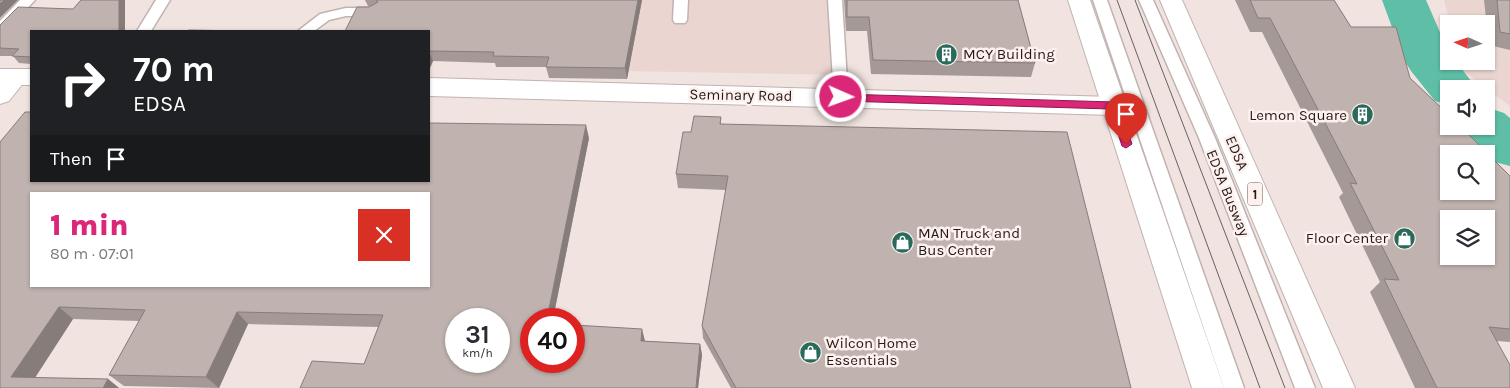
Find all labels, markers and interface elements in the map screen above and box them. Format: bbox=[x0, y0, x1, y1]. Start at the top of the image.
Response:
north arrow bbox=[1440, 15, 1495, 70]
map controls bbox=[1440, 15, 1495, 265]
building icon: MCY Building bbox=[935, 42, 959, 66]
place label: MCY Building bbox=[963, 45, 1055, 63]
text: 70 m bbox=[133, 49, 215, 90]
icon: right bbox=[50, 50, 115, 115]
position arrow bbox=[814, 70, 866, 122]
button: sound bbox=[1440, 80, 1495, 135]
street label: Seminary Road bbox=[689, 85, 793, 105]
text: EDSA bbox=[133, 91, 186, 117]
pin bbox=[1105, 93, 1147, 144]
icon: arrive bbox=[1112, 100, 1140, 128]
building icon: Lemon Square bbox=[1351, 103, 1375, 127]
place label: Lemon Square bbox=[1249, 106, 1347, 124]
street label: EDSA bbox=[1222, 133, 1252, 173]
icon: arrive bbox=[102, 145, 130, 173]
button: search bbox=[1440, 145, 1495, 200]
street label: EDSA Busway bbox=[1202, 147, 1254, 239]
text: Then bbox=[50, 148, 92, 170]
road number: 1 bbox=[1248, 182, 1262, 205]
text: 1 min bbox=[50, 207, 129, 243]
button: close bbox=[358, 209, 410, 261]
button: layers bbox=[1440, 210, 1495, 265]
place label: MAN Truck and Bus Center bbox=[918, 224, 1020, 259]
shop icon: Floor Center bbox=[1392, 226, 1416, 250]
place label: Floor Center bbox=[1306, 229, 1389, 247]
shop icon: MAN Truck and Bus Center bbox=[890, 230, 914, 254]
text: 80 m · 07:01 bbox=[50, 244, 134, 263]
speed limit sign: 40 bbox=[520, 308, 585, 373]
text: 31 bbox=[465, 320, 490, 349]
place label: Wilcon Home Essentials bbox=[826, 334, 917, 369]
shop icon: Wilcon Home Essentials bbox=[798, 340, 822, 364]
text: km/h bbox=[462, 346, 493, 360]

